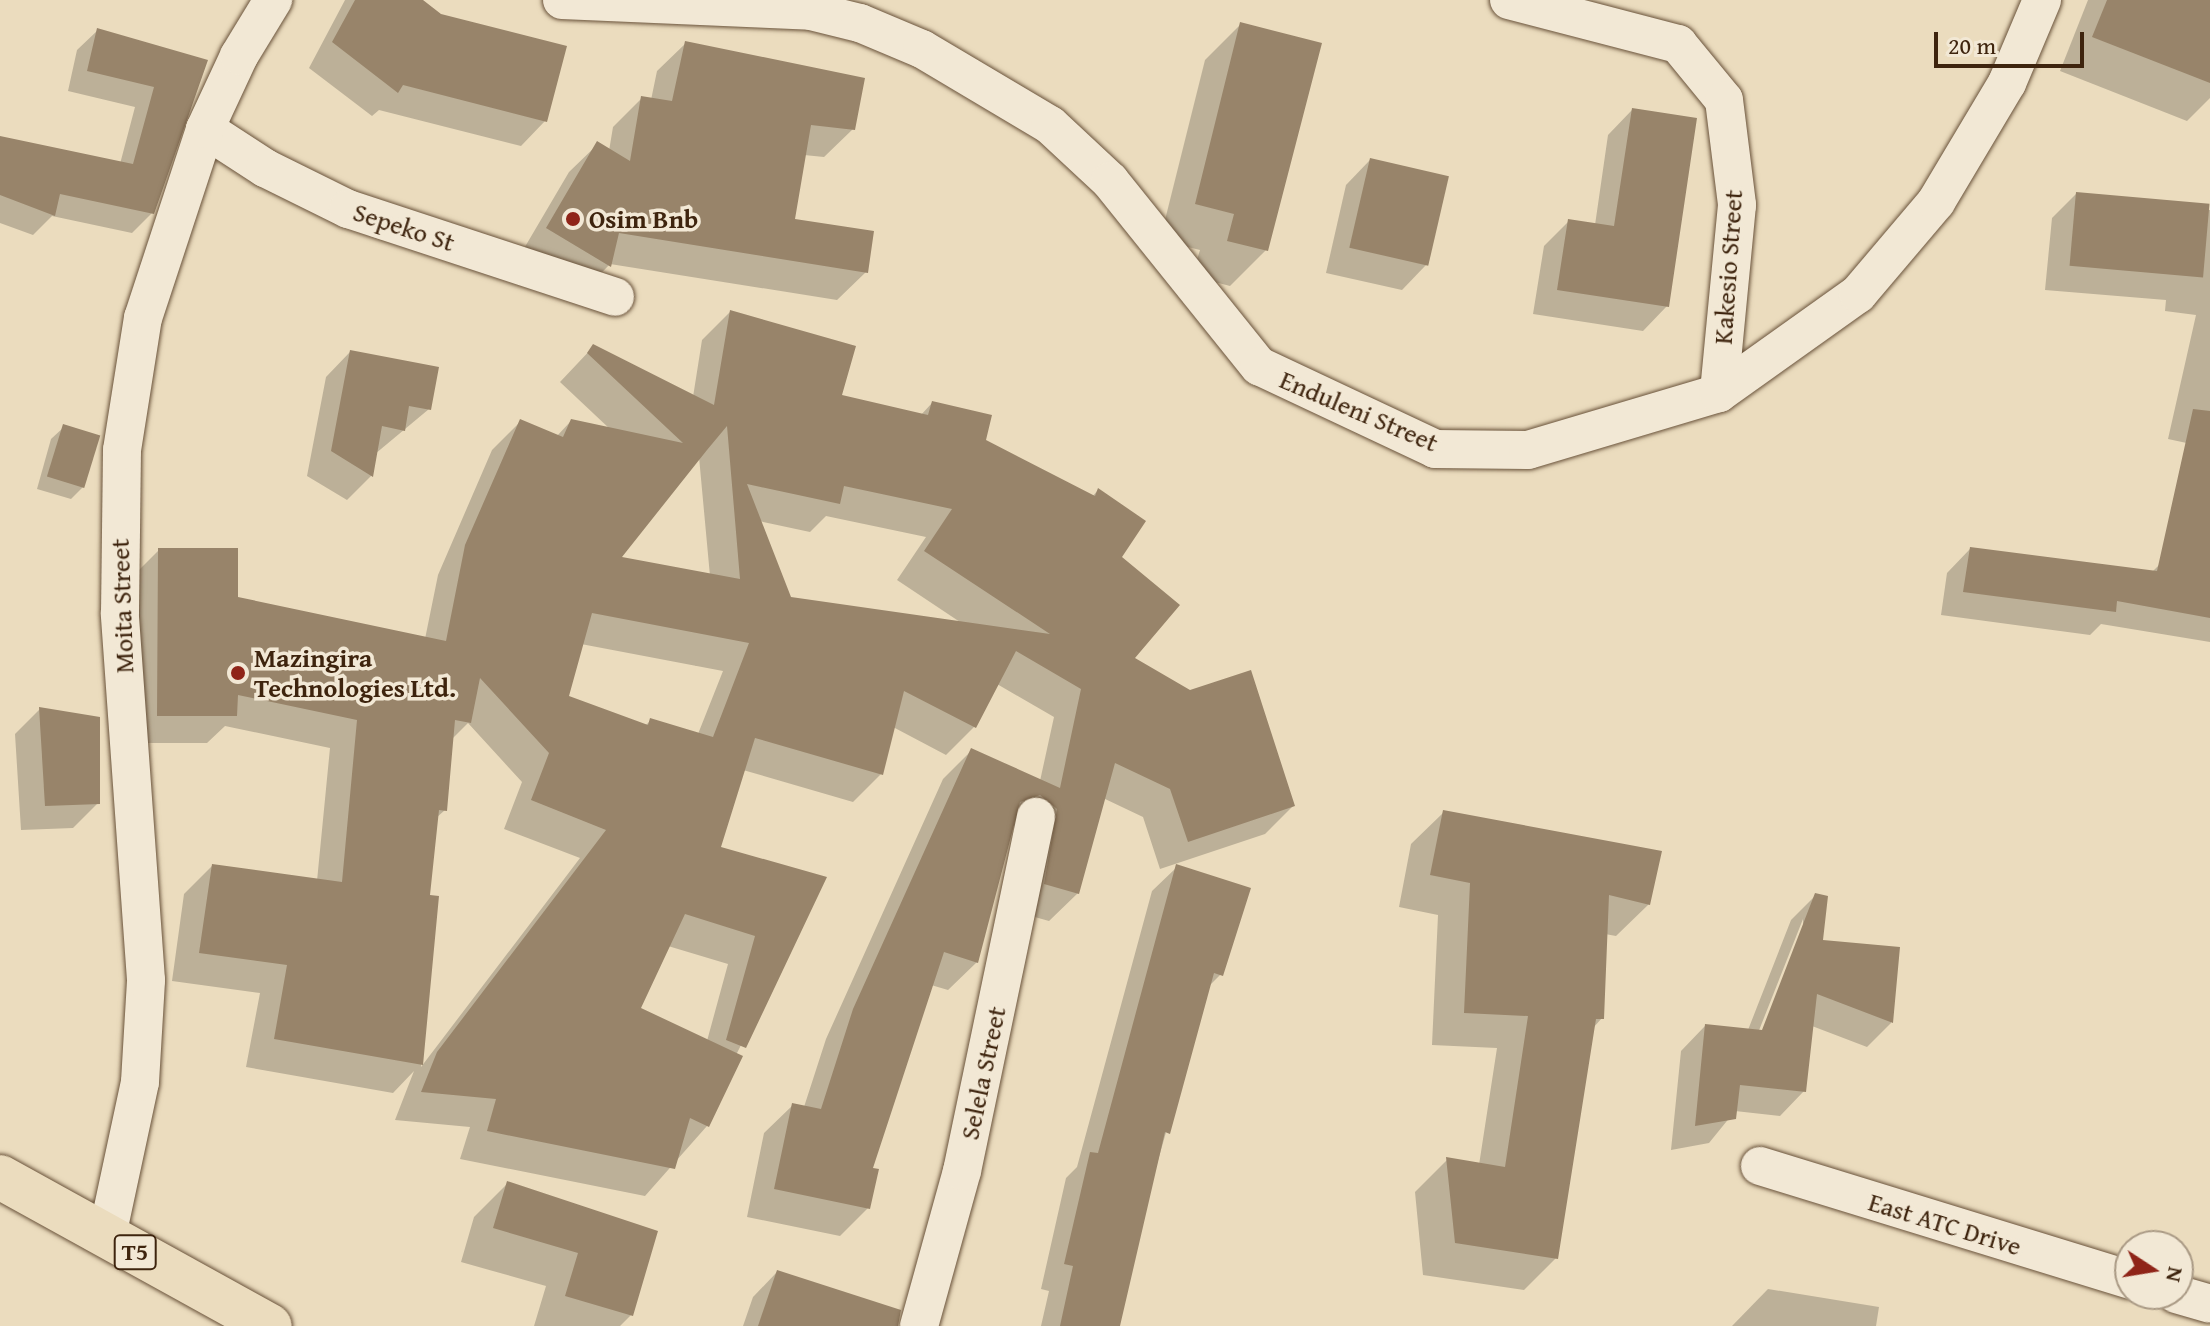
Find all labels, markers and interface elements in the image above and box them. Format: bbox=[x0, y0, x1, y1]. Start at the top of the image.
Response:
scale bar bbox=[1938, 16, 2088, 66]
text: 20 m bbox=[1948, 28, 1996, 63]
street label: Kakesio Street bbox=[1707, 189, 1749, 345]
street label: Sepeko St bbox=[349, 196, 459, 258]
place label: Osim Bnb bbox=[589, 203, 698, 235]
marker: Osim Bnb bbox=[564, 210, 582, 228]
street label: Enduleni Street bbox=[1275, 364, 1443, 458]
street label: Moita Street bbox=[104, 538, 140, 674]
place label: Mazingira Technologies Ltd. bbox=[254, 642, 456, 704]
marker: Mazingira Technologies Ltd. bbox=[229, 664, 247, 682]
street label: Selela Street bbox=[954, 1003, 1012, 1143]
street label: East ATC Drive bbox=[1865, 1186, 2025, 1262]
north arrow bbox=[2114, 1230, 2194, 1310]
road number: T5 bbox=[113, 1232, 157, 1272]
text: N bbox=[2158, 1264, 2193, 1285]

